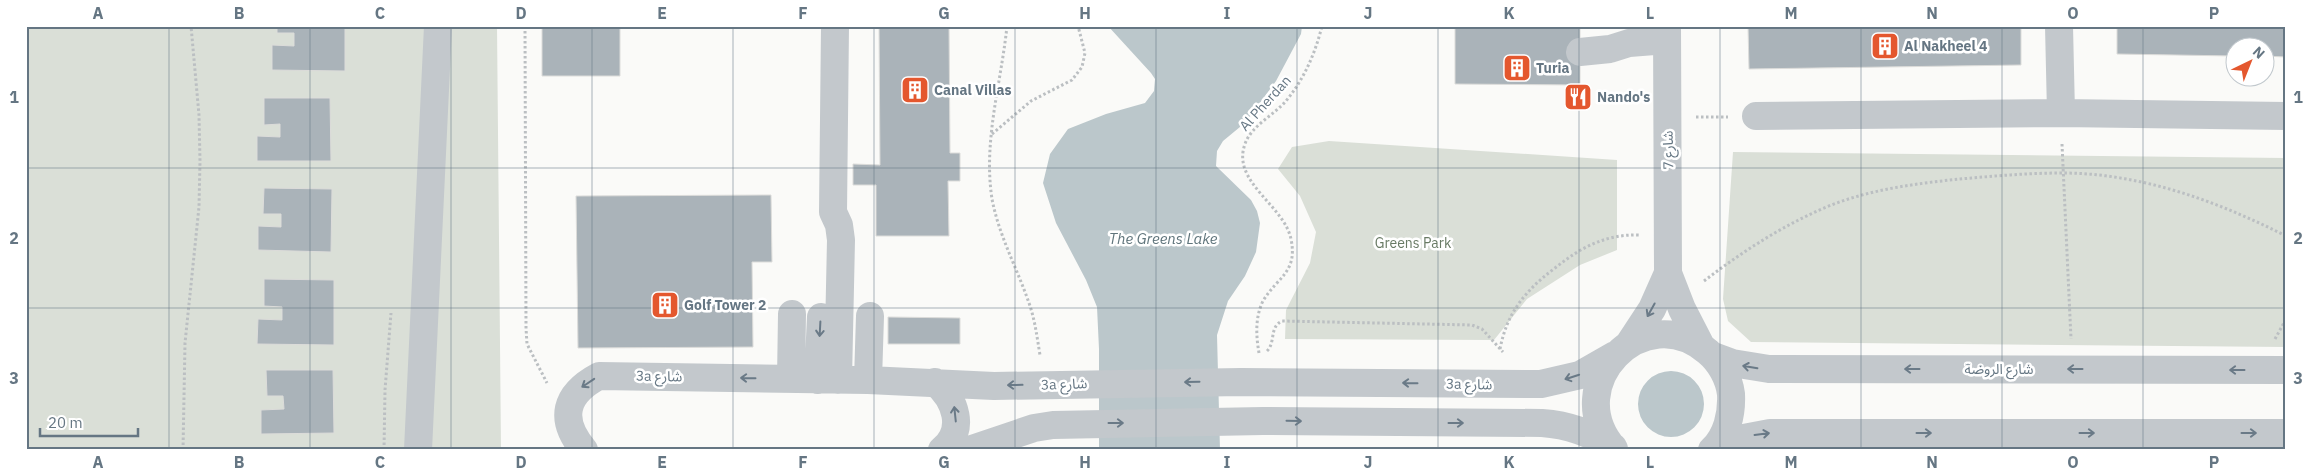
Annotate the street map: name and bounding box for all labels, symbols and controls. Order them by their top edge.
text: A [93,3,104,23]
text: B [234,3,245,23]
text: C [375,3,385,23]
text: D [515,3,527,23]
text: E [657,3,667,23]
text: F [798,3,808,23]
text: G [938,3,950,23]
text: H [1079,3,1091,23]
text: I [1224,3,1231,23]
text: J [1364,3,1372,23]
text: K [1503,3,1515,23]
text: L [1646,3,1654,23]
text: M [1784,3,1798,23]
text: N [1926,3,1938,23]
text: O [2067,3,2079,23]
text: P [2209,3,2219,23]
building icon: Al Nakheel 4 [1870,31,1900,61]
place label: Al Nakheel 4 [1904,37,1987,55]
north arrow [2224,38,2274,88]
text: N [2249,42,2269,63]
building icon: Turia [1502,53,1532,83]
place label: Turia [1536,59,1570,77]
street label: Al Pherdan [1235,71,1295,135]
building icon: Canal Villas [900,75,930,105]
place label: Canal Villas [934,81,1011,99]
restaurant icon: Nando's [1563,82,1593,112]
text: 1 [9,87,19,107]
text: 1 [2293,87,2303,107]
place label: Nando's [1597,88,1650,106]
street label: شارع 7 [1659,130,1679,170]
text: 2 [9,228,19,248]
text: 2 [2293,228,2303,248]
water label: The Greens Lake [1109,229,1218,248]
park label: Greens Park [1375,234,1452,252]
building icon: Golf Tower 2 [650,290,680,320]
place label: Golf Tower 2 [684,296,766,314]
one-way arrow [1646,302,1655,317]
one-way arrow [816,320,825,336]
street label: شارع الروضة [1965,360,2033,380]
one-way arrow [1742,361,1758,371]
one-way arrow [1904,364,1920,374]
one-way arrow [2067,365,2083,374]
one-way arrow [2229,365,2246,375]
street label: 3a شارع [636,367,682,387]
text: 3 [9,368,19,388]
text: 3 [2293,368,2303,388]
one-way arrow [740,373,756,383]
one-way arrow [1565,373,1580,382]
street label: 3a شارع [1040,374,1088,396]
street label: 3a شارع [1446,375,1492,395]
one-way arrow [1184,377,1200,387]
one-way arrow [581,378,595,388]
one-way arrow [1403,378,1419,388]
one-way arrow [1007,380,1024,390]
scale bar [40,406,138,438]
one-way arrow [950,407,960,423]
text: 20 m [48,413,83,432]
one-way arrow [1286,416,1302,426]
one-way arrow [1108,418,1124,428]
one-way arrow [1448,418,1464,428]
one-way arrow [1916,428,1932,438]
one-way arrow [2078,428,2094,438]
one-way arrow [2240,428,2257,438]
one-way arrow [1753,429,1769,439]
text: A [93,452,104,472]
text: B [234,452,245,472]
text: C [375,452,385,472]
text: D [515,452,527,472]
text: E [657,452,667,472]
text: F [798,452,808,472]
text: G [938,452,950,472]
text: H [1079,452,1091,472]
text: I [1224,452,1231,472]
text: J [1364,452,1372,472]
text: K [1503,452,1515,472]
text: L [1646,452,1654,472]
text: M [1784,452,1798,472]
text: N [1926,452,1938,472]
text: O [2067,452,2079,472]
text: P [2209,452,2219,472]

